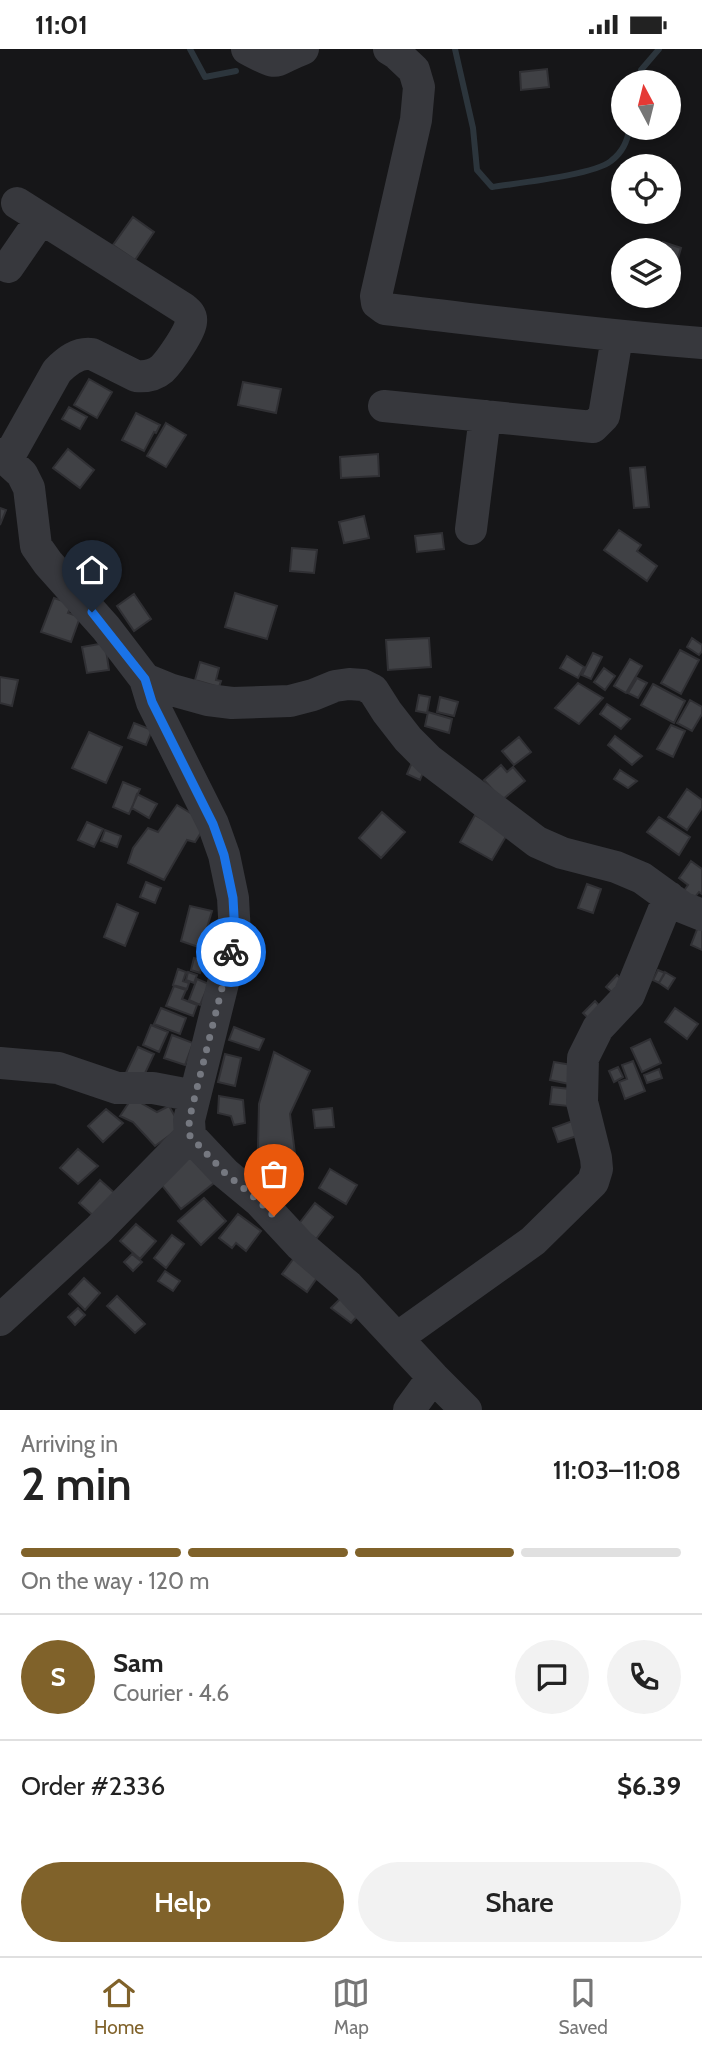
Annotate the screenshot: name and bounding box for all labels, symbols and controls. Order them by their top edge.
text: 11:01 [35,9,88,41]
north arrow [611,70,681,140]
map controls [611,70,681,308]
button: locate [611,154,681,224]
button: layers [611,238,681,308]
pin [62,540,122,612]
icon: home [73,551,111,589]
courier [196,917,266,987]
icon: bike [212,933,250,971]
pin [244,1144,304,1216]
icon: bag [255,1155,293,1193]
text: Arriving in [21,1430,118,1458]
text: 11:03–11:08 [553,1454,681,1486]
text: 2 min [21,1456,132,1512]
text: On the way · 120 m [21,1567,209,1595]
button: chat [515,1640,589,1714]
button: phone [607,1640,681,1714]
text: Sam [113,1647,164,1679]
text: S [50,1661,66,1693]
text: Courier · 4.6 [113,1679,229,1707]
text: Order #2336 [21,1770,165,1802]
text: $6.39 [617,1770,681,1802]
button: Help [21,1862,344,1942]
button: Share [358,1862,681,1942]
tab: Home [94,1974,144,2039]
tab: Map [332,1974,370,2039]
tab: Saved [559,1974,608,2039]

